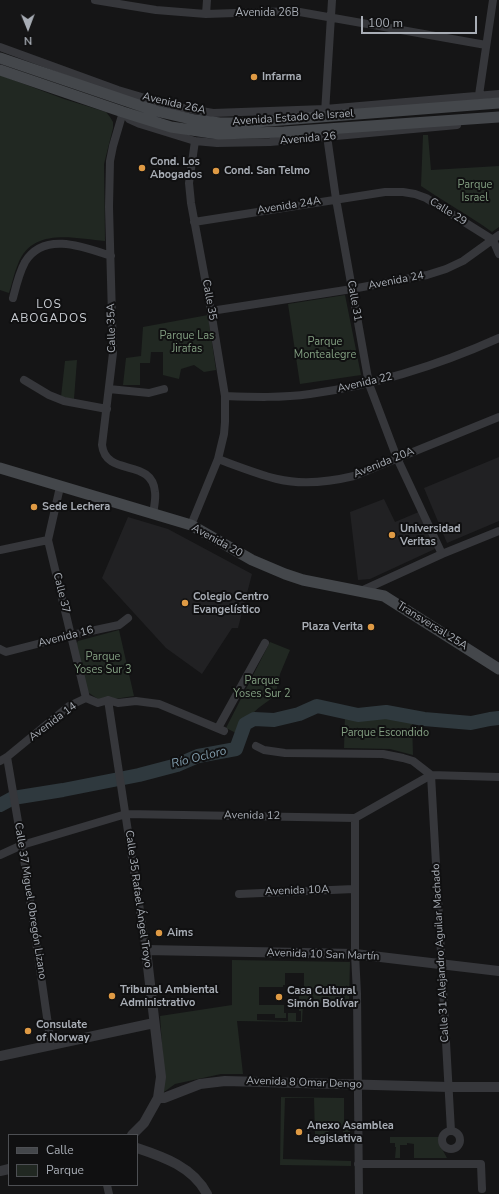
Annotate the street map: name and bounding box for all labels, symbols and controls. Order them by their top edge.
street label: Avenida 26B [235,6,299,20]
north arrow [8,8,48,48]
scale bar [363,8,479,34]
text: 100 m [368,15,403,31]
text: N [24,33,32,48]
place label: Infarma [262,70,301,84]
marker: Infarma [249,72,259,82]
street label: Avenida 26A [141,90,207,118]
street label: Avenida Estado de Israel [232,107,354,129]
street label: Avenida 26 [279,130,337,148]
place label: Cond. Los Abogados [150,155,202,181]
marker: Cond. Los Abogados [137,163,147,173]
place label: Cond. San Telmo [224,164,310,178]
marker: Cond. San Telmo [211,166,221,176]
park label: Parque Israel [458,178,492,204]
street label: Avenida 24A [256,194,322,218]
street label: Calle 29 [427,195,469,229]
street label: Avenida 24 [367,269,425,293]
street label: Calle 35 [199,278,219,322]
street label: Calle 31 [344,279,364,323]
district label: LOS ABOGADOS [10,298,88,326]
street label: Calle 35A [105,303,119,353]
park label: Parque Las Jirafas [160,329,214,355]
park label: Parque Montealegre [294,335,356,361]
street label: Avenida 22 [336,370,394,396]
street label: Avenida 20A [352,445,416,481]
place label: Sede Lechera [42,500,110,514]
marker: Sede Lechera [29,502,39,512]
street label: Avenida 20 [189,522,245,560]
place label: Universidad Veritas [400,522,461,548]
marker: Universidad Veritas [387,530,397,540]
street label: Calle 37 [50,571,72,615]
place label: Colegio Centro Evangelístico [193,590,269,616]
marker: Colegio Centro Evangelístico [180,598,190,608]
street label: Transversal 25A [394,599,470,653]
place label: Plaza Verita [302,620,363,634]
marker: Plaza Verita [366,622,376,632]
street label: Avenida 16 [37,624,95,650]
park label: Parque Yoses Sur 3 [74,650,132,676]
park label: Parque Yoses Sur 2 [233,674,291,700]
street label: Avenida 14 [27,700,79,744]
park label: Parque Escondido [341,726,429,740]
water label: Río Ocloro [170,744,228,772]
street label: Avenida 12 [224,809,280,823]
street label: Calle 37 Miguel Obregón Lizano [11,822,49,980]
street label: Calle 35 Rafael Ángel Troyo [122,829,154,969]
street label: Calle 31 Alejandro Aguilar Machado [430,863,452,1043]
street label: Avenida 10A [265,883,329,899]
place label: Aims [167,926,193,940]
marker: Aims [154,928,164,938]
street label: Avenida 10 San Martín [266,946,380,964]
place label: Tribunal Ambiental Administrativo [120,983,218,1009]
place label: Casa Cultural Simón Bolívar [287,984,358,1010]
marker: Tribunal Ambiental Administrativo [107,991,117,1001]
marker: Casa Cultural Simón Bolívar [274,992,284,1002]
place label: Consulate of Norway [36,1018,89,1044]
marker: Consulate of Norway [23,1026,33,1036]
street label: Avenida 8 Omar Dengo [246,1074,362,1092]
place label: Anexo Asamblea Legislativa [307,1119,394,1145]
marker: Anexo Asamblea Legislativa [294,1127,304,1137]
legend [8,1134,138,1186]
text: Calle [46,1142,74,1158]
text: Parque [46,1162,84,1178]

